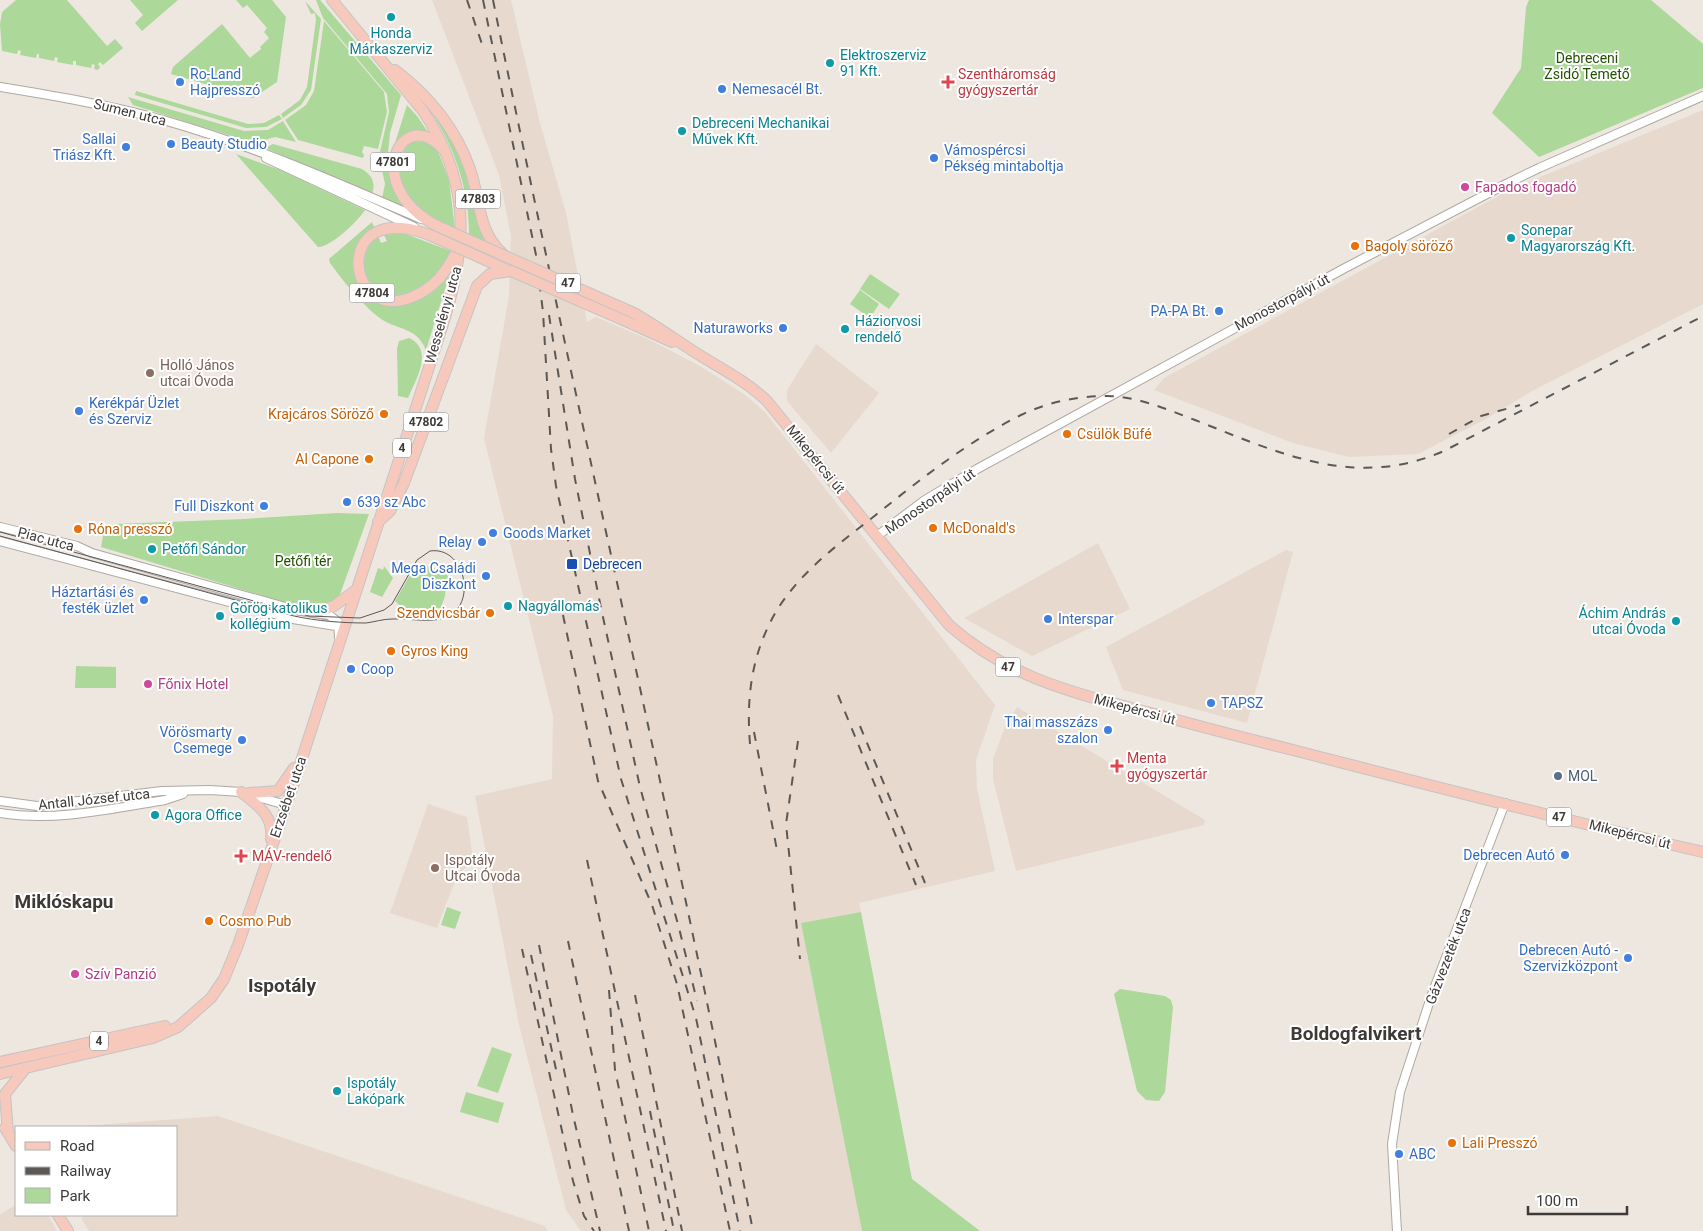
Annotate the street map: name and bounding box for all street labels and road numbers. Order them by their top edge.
street label: Sumen utca [92,95,168,129]
road number: 47801 [370,152,416,172]
road number: 47803 [456,190,500,208]
street label: Wesselényi utca [421,264,465,366]
street label: Monostorpályi út [1232,270,1332,334]
road number: 47 [556,274,580,292]
road number: 47804 [350,284,394,302]
road number: 47802 [404,412,448,432]
street label: Mikepércsi út [783,421,849,497]
road number: 4 [393,438,411,458]
street label: Monostorpályi út [882,465,978,537]
street label: Piac utca [16,524,76,554]
road number: 47 [996,658,1020,676]
street label: Mikepércsi út [1093,690,1178,728]
street label: Erzsébet utca [267,754,309,840]
street label: Antall József utca [37,785,151,813]
road number: 47 [1546,808,1572,826]
street label: Mikepércsi út [1587,816,1673,852]
street label: Gázvezeték utca [1422,905,1474,1007]
road number: 4 [90,1032,108,1050]

